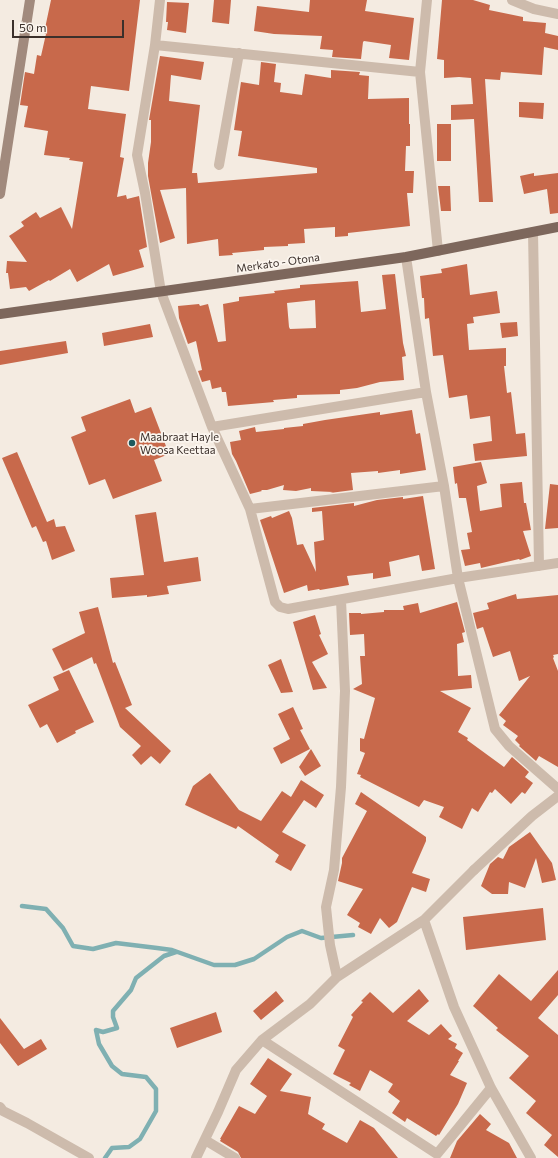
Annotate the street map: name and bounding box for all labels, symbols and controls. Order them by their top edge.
scale bar [14,12,126,38]
text: 50 m [19,20,47,34]
street label: Merkato - Otona [235,251,321,275]
place label: Maabraat Hayle Woosa Keettaa [140,430,219,456]
marker: Maabraat Hayle Woosa Keettaa [127,438,137,448]

